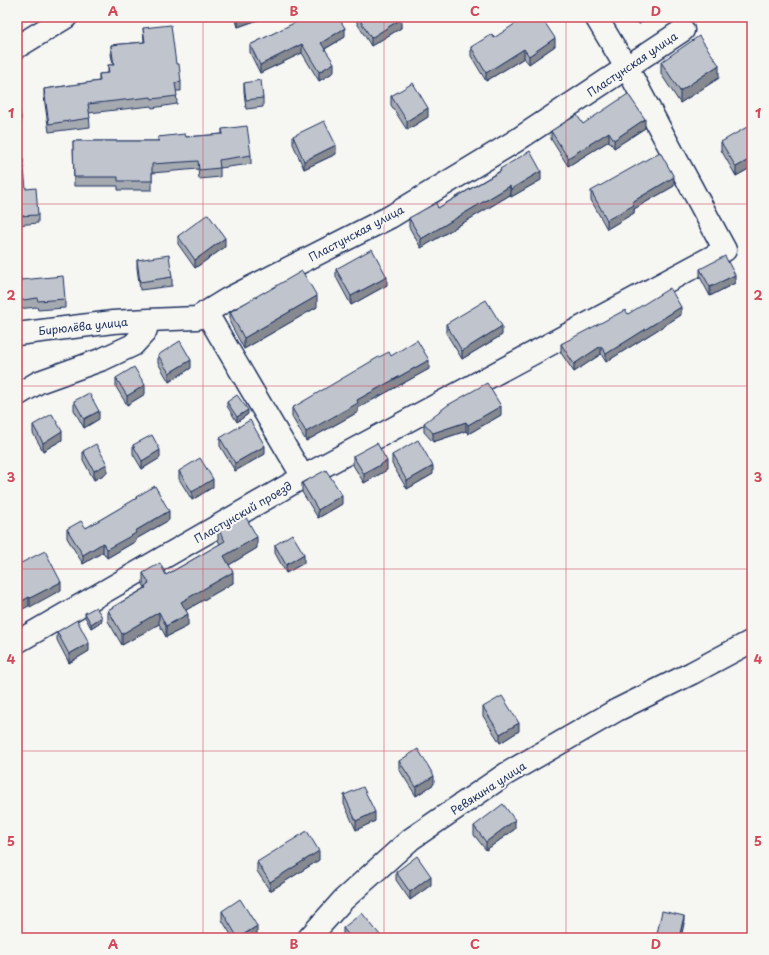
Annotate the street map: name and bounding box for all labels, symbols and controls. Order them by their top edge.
text: A [108,1,118,20]
text: B [290,1,299,20]
text: C [470,1,480,20]
text: D [651,1,661,20]
street label: Пластунская улица [583,27,681,101]
text: 1 [8,103,14,122]
text: 1 [755,103,761,122]
street label: Пластунская улица [305,201,407,265]
text: 2 [6,285,16,304]
text: 2 [753,285,763,304]
street label: Бирюлёва улица [37,313,129,339]
text: 3 [7,467,16,486]
text: 3 [754,467,763,486]
street label: Пластунский проезд [191,477,295,547]
text: 4 [7,649,16,668]
text: 4 [754,649,763,668]
street label: Ревякина улица [447,757,529,819]
text: 5 [7,831,15,850]
text: 5 [754,831,762,850]
text: A [108,934,118,953]
text: B [290,934,299,953]
text: C [470,934,480,953]
text: D [651,934,661,953]

